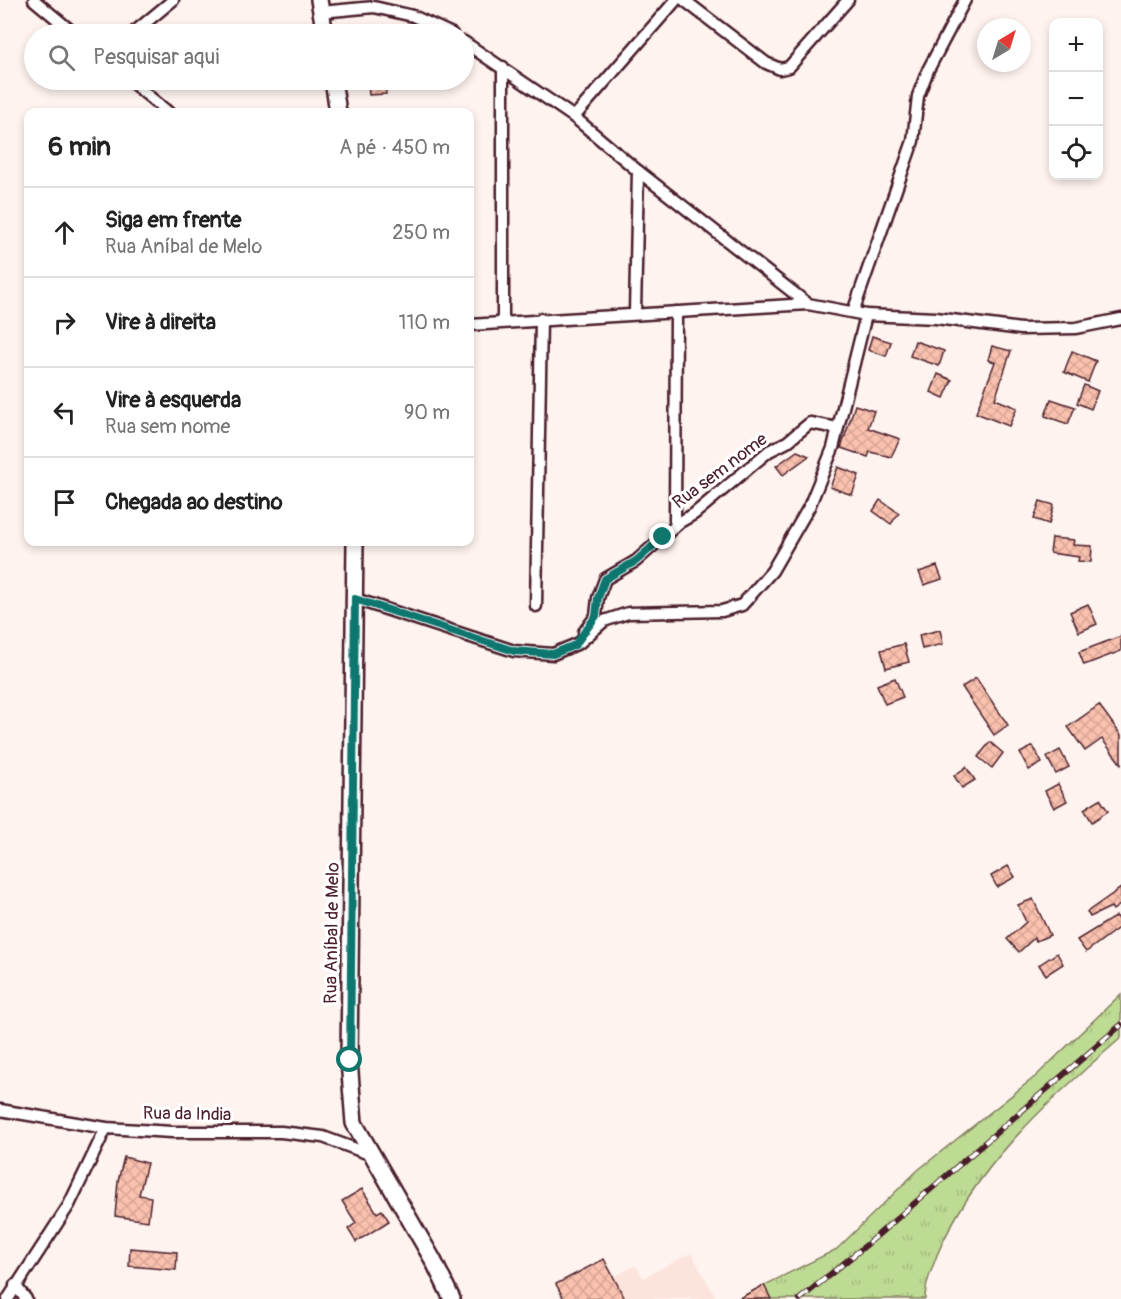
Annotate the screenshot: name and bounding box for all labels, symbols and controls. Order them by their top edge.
north arrow [977,18,1031,72]
map controls [1049,18,1103,180]
button: + [1049,18,1103,72]
search box [24,24,474,90]
icon: search [45,41,78,74]
text: Pesquisar aqui [93,43,219,71]
button: − [1049,72,1103,126]
button: locate [1049,126,1103,180]
text: 6 min [48,131,111,163]
text: A pé · 450 m [339,135,450,160]
text: Siga em frente [105,206,241,234]
icon: ahead [48,216,81,249]
text: 250 m [392,220,450,245]
text: Rua Aníbal de Melo [105,234,262,259]
icon: right [48,306,81,339]
text: Vire à direita [105,308,216,336]
text: 110 m [399,310,450,335]
text: Vire à esquerda [105,386,241,414]
icon: left [48,396,81,429]
text: 90 m [404,400,450,425]
text: Rua sem nome [105,414,230,439]
street label: Rua sem nome [668,428,772,514]
icon: arrive [48,486,81,519]
text: Chegada ao destino [105,488,283,516]
route end [649,523,675,549]
street label: Rua Aníbal de Melo [319,862,345,1004]
route start [336,1046,362,1072]
street label: Rua da India [143,1102,231,1126]

